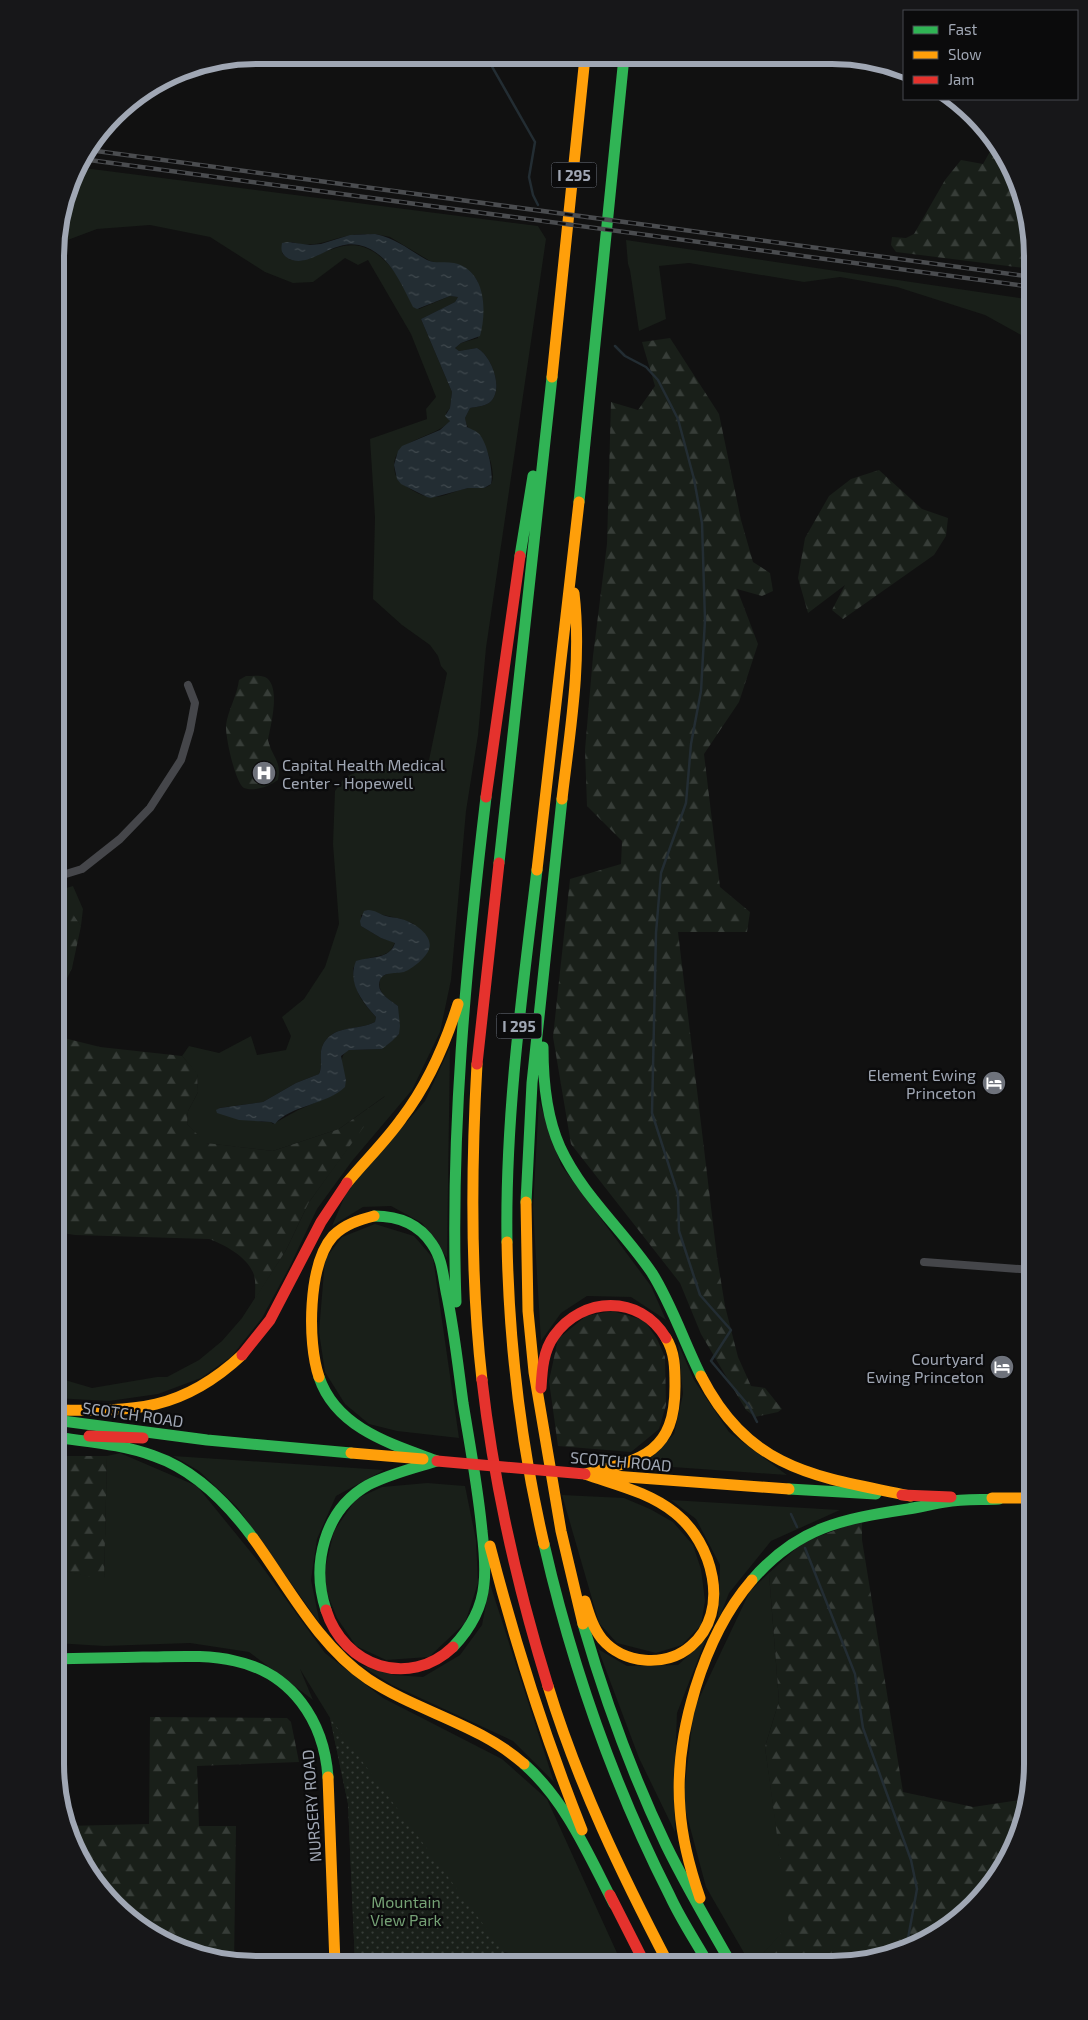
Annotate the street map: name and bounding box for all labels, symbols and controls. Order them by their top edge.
legend [903,10,1078,100]
text: Fast [948,20,978,38]
text: Slow [948,45,982,63]
text: Jam [948,70,974,88]
road number: I 295 [552,162,596,188]
place label: Capital Health Medical Center - Hopewell [282,755,445,792]
hospital icon: Capital Health Medical Center - Hopewell [251,760,277,786]
road number: I 295 [496,1014,542,1038]
place label: Element Ewing Princeton [868,1065,976,1102]
hotel icon: Element Ewing Princeton [981,1070,1007,1096]
place label: Courtyard Ewing Princeton [866,1349,984,1386]
hotel icon: Courtyard Ewing Princeton [989,1354,1015,1380]
street label: SCOTCH ROAD [81,1398,185,1430]
street label: SCOTCH ROAD [569,1447,673,1475]
street label: NURSERY ROAD [298,1749,324,1863]
park label: Mountain View Park [370,1892,442,1929]

